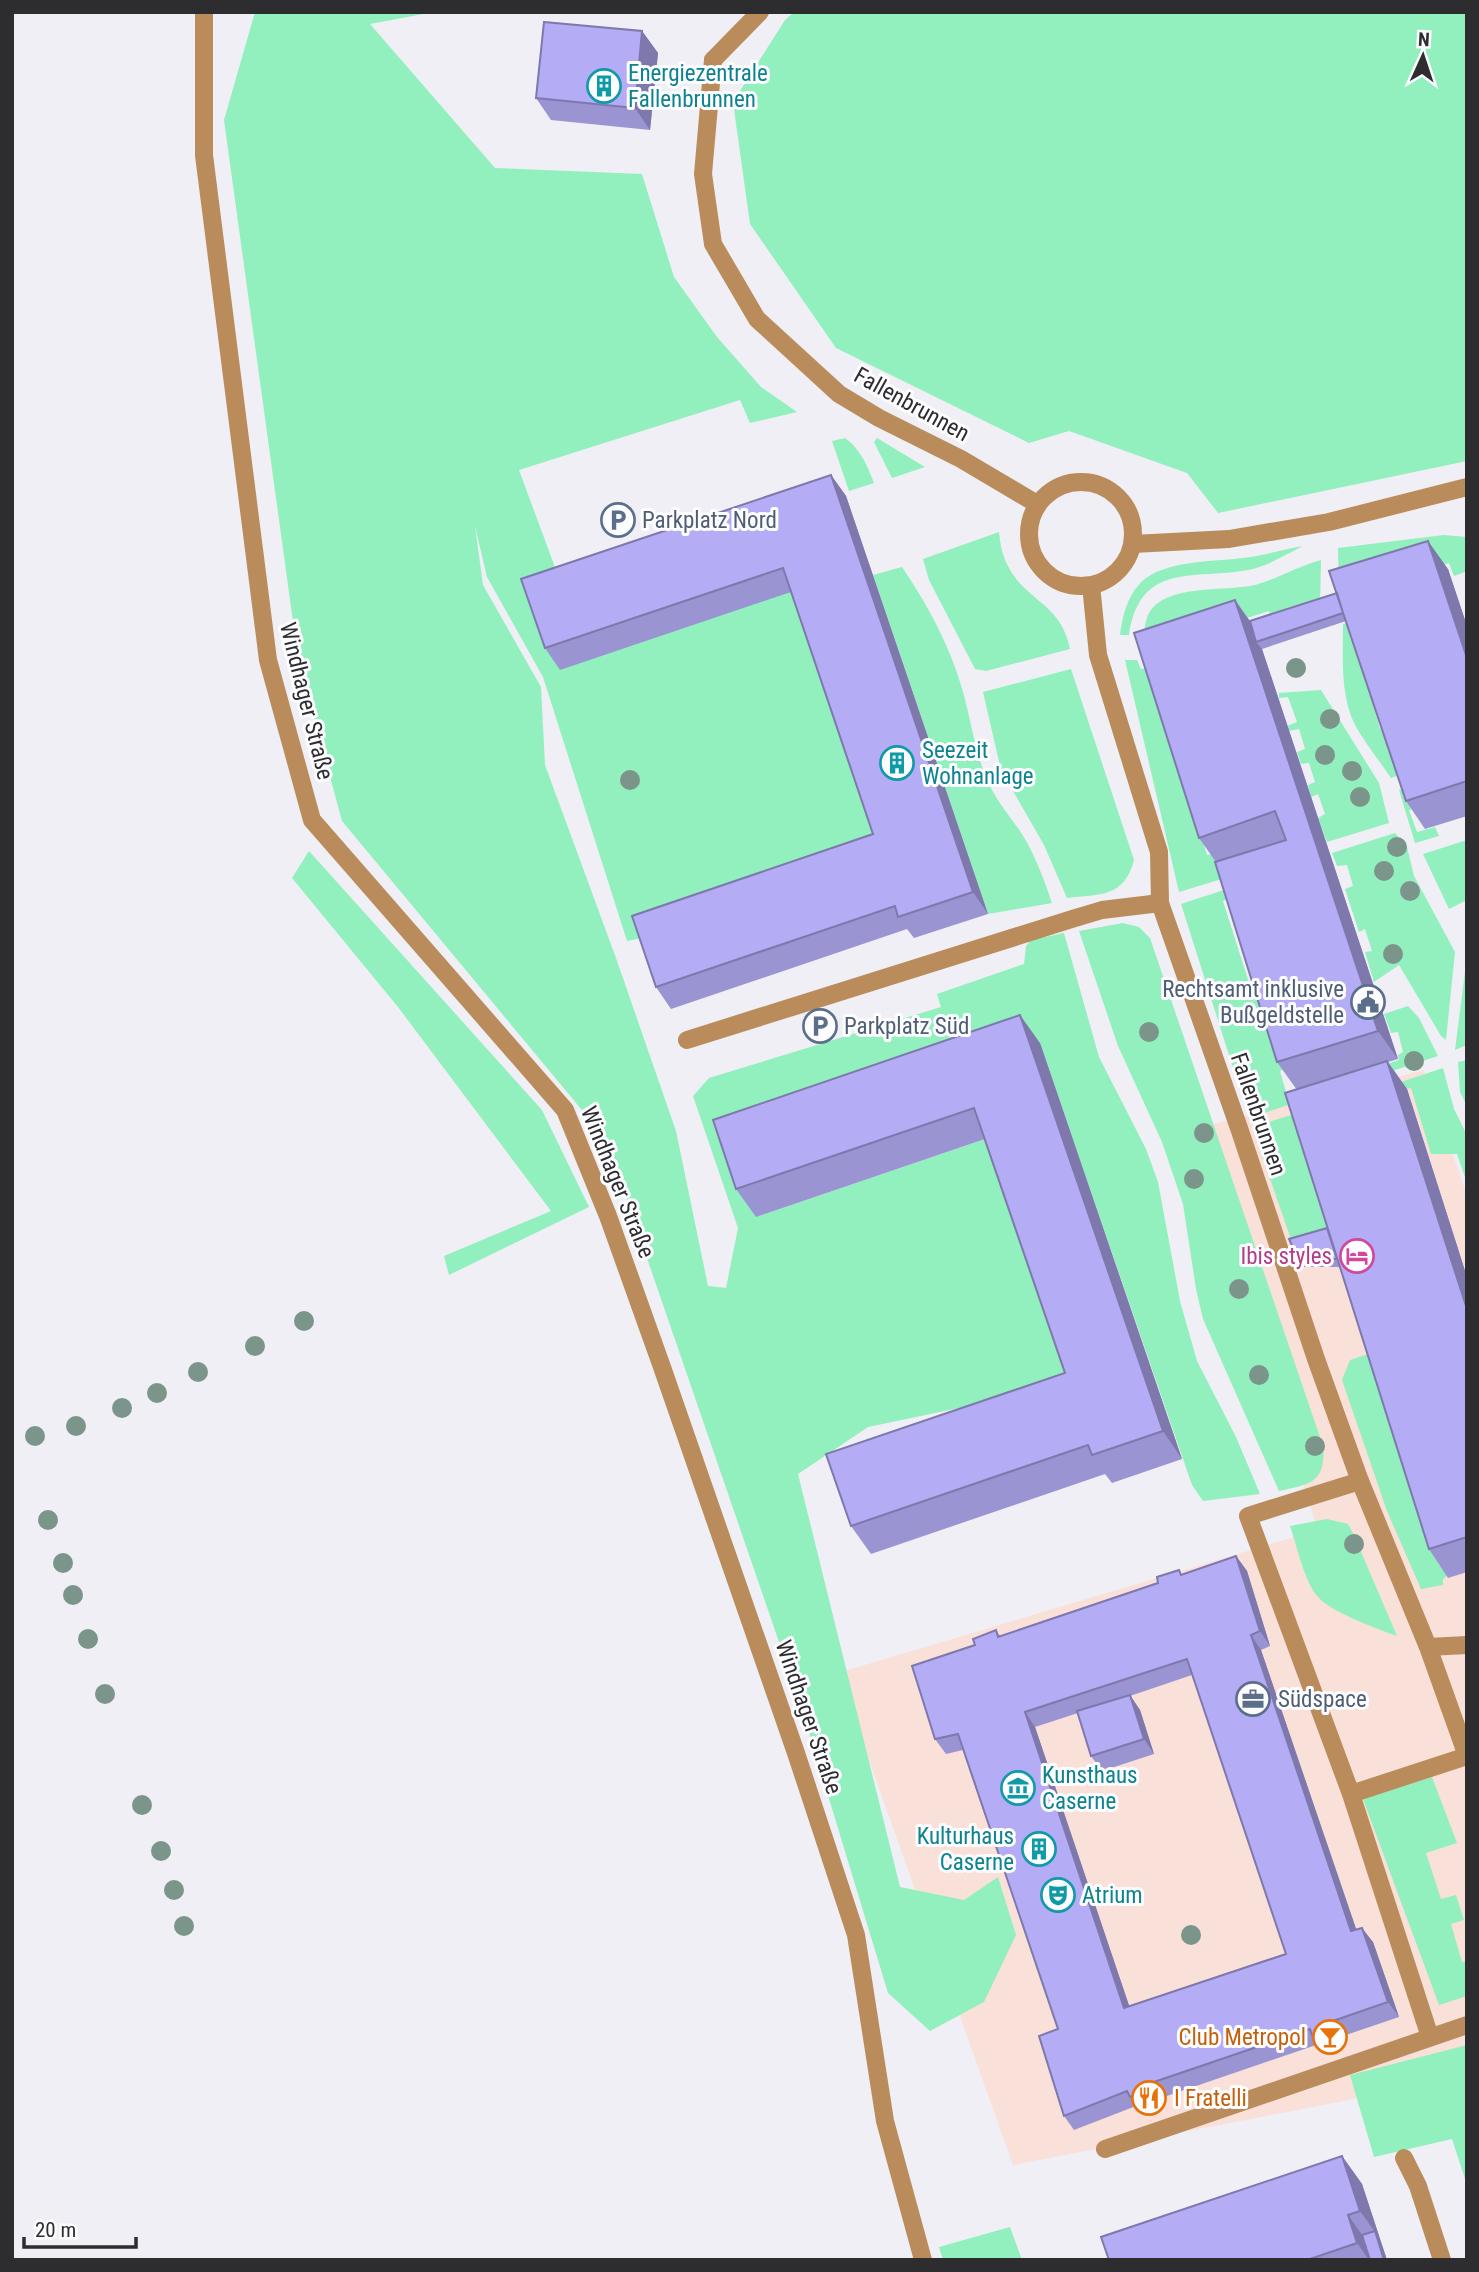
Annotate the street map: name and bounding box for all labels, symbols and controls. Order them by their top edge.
north arrow [1388,21,1458,91]
text: N [1417,28,1430,51]
place label: Energiezentrale Fallenbrunnen [628,60,768,113]
building icon: Energiezentrale Fallenbrunnen [585,67,623,105]
street label: Fallenbrunnen [849,362,974,447]
parking icon: Parkplatz Nord [599,501,637,539]
place label: Parkplatz Nord [642,507,777,534]
street label: Windhager Straße [274,620,339,782]
place label: Seezeit Wohnanlage [922,737,1034,790]
building icon: Seezeit Wohnanlage [878,744,916,782]
place label: Rechtsamt inklusive Bußgeldstelle [1162,976,1344,1029]
public building icon: Rechtsamt inklusive Bußgeldstelle [1349,983,1387,1021]
parking icon: Parkplatz Süd [801,1007,839,1045]
place label: Parkplatz Süd [844,1013,969,1040]
street label: Fallenbrunnen [1225,1049,1292,1179]
street label: Windhager Straße [575,1102,660,1262]
hotel icon: Ibis styles [1338,1237,1376,1275]
place label: Ibis styles [1240,1243,1332,1270]
street label: Windhager Straße [770,1637,847,1798]
office icon: Südspace [1234,1680,1272,1718]
place label: Südspace [1278,1686,1367,1713]
place label: Kunsthaus Caserne [1042,1762,1138,1815]
museum icon: Kunsthaus Caserne [999,1769,1037,1807]
place label: Kulturhaus Caserne [917,1823,1014,1876]
building icon: Kulturhaus Caserne [1020,1830,1058,1868]
theatre icon: Atrium [1039,1876,1077,1914]
place label: Atrium [1082,1882,1143,1909]
bar icon: Club Metropol [1311,2018,1349,2056]
place label: Club Metropol [1178,2024,1306,2051]
restaurant icon: I Fratelli [1130,2079,1168,2117]
place label: I Fratelli [1174,2085,1247,2112]
scale bar [24,2206,136,2250]
text: 20 m [35,2218,76,2242]

